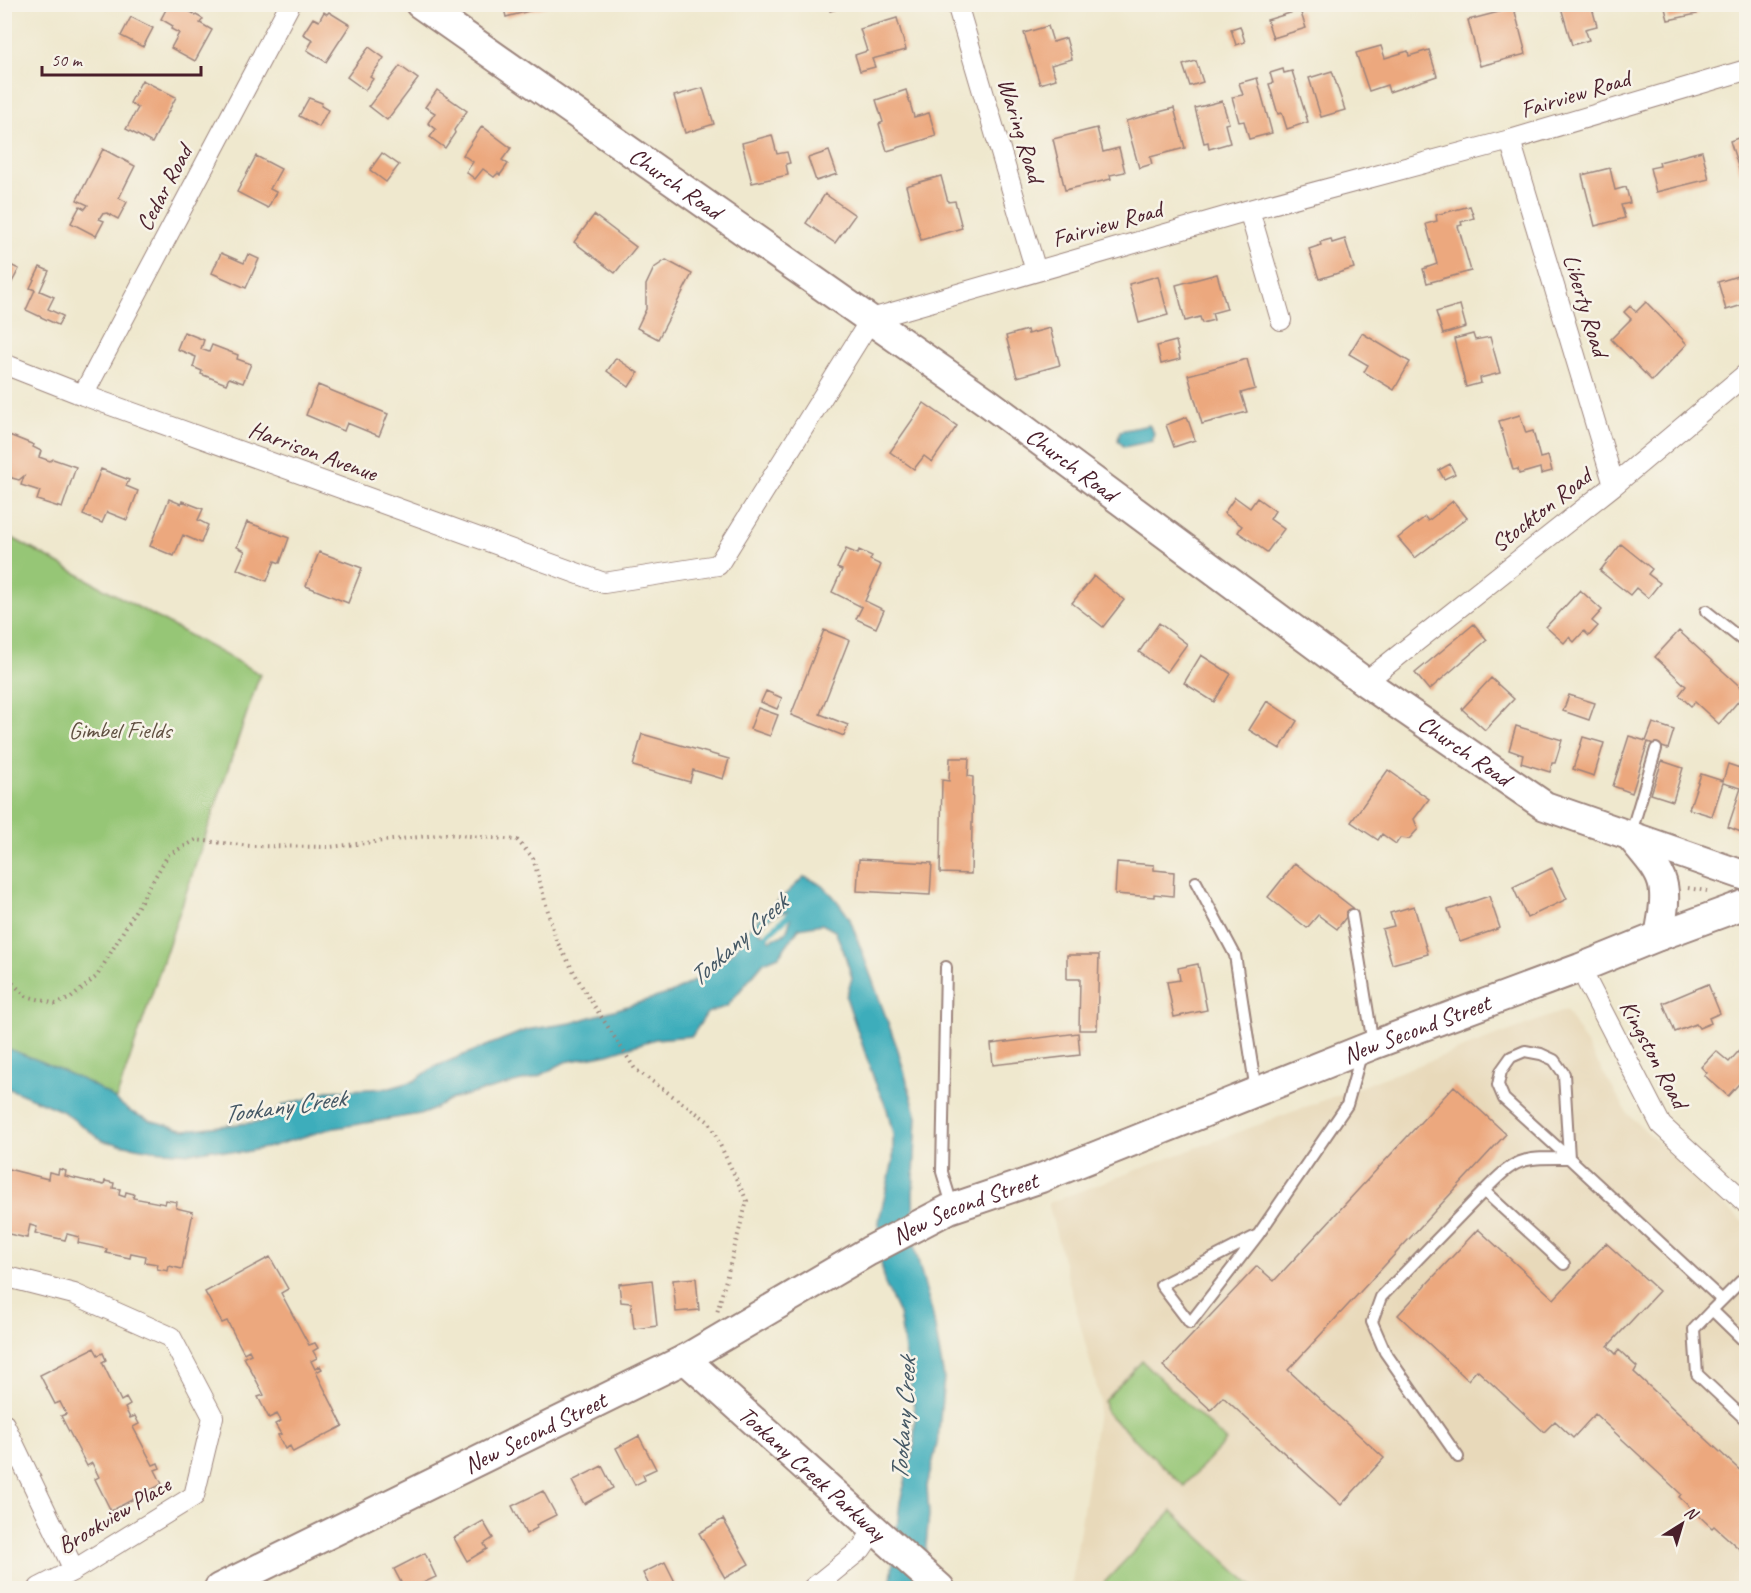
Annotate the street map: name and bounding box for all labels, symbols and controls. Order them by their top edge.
scale bar [42,39,201,77]
text: 50 m [51,49,84,71]
street label: Fairview Road [1517,62,1637,125]
street label: Waring Road [991,74,1052,189]
street label: Cedar Road [129,137,201,236]
street label: Church Road [623,140,730,228]
street label: Fairview Road [1049,193,1169,254]
street label: Liberty Road [1556,250,1617,363]
street label: Harrison Avenue [245,414,383,489]
street label: Church Road [1020,421,1126,510]
street label: Stockton Road [1485,459,1600,559]
street label: Church Road [1412,708,1520,795]
park label: Gimbel Fields [68,715,173,745]
water label: Tookany Creek [681,884,798,993]
street label: New Second Street [1338,987,1496,1071]
street label: Kingston Road [1613,995,1697,1116]
water label: Tookany Creek [221,1080,352,1131]
street label: New Second Street [887,1165,1043,1251]
water label: Tookany Creek [882,1352,924,1481]
street label: New Second Street [459,1384,613,1480]
street label: Tookany Creek Parkway [732,1399,894,1548]
street label: Brookview Place [52,1468,178,1561]
north arrow [1652,1494,1712,1554]
text: N [1680,1502,1703,1526]

